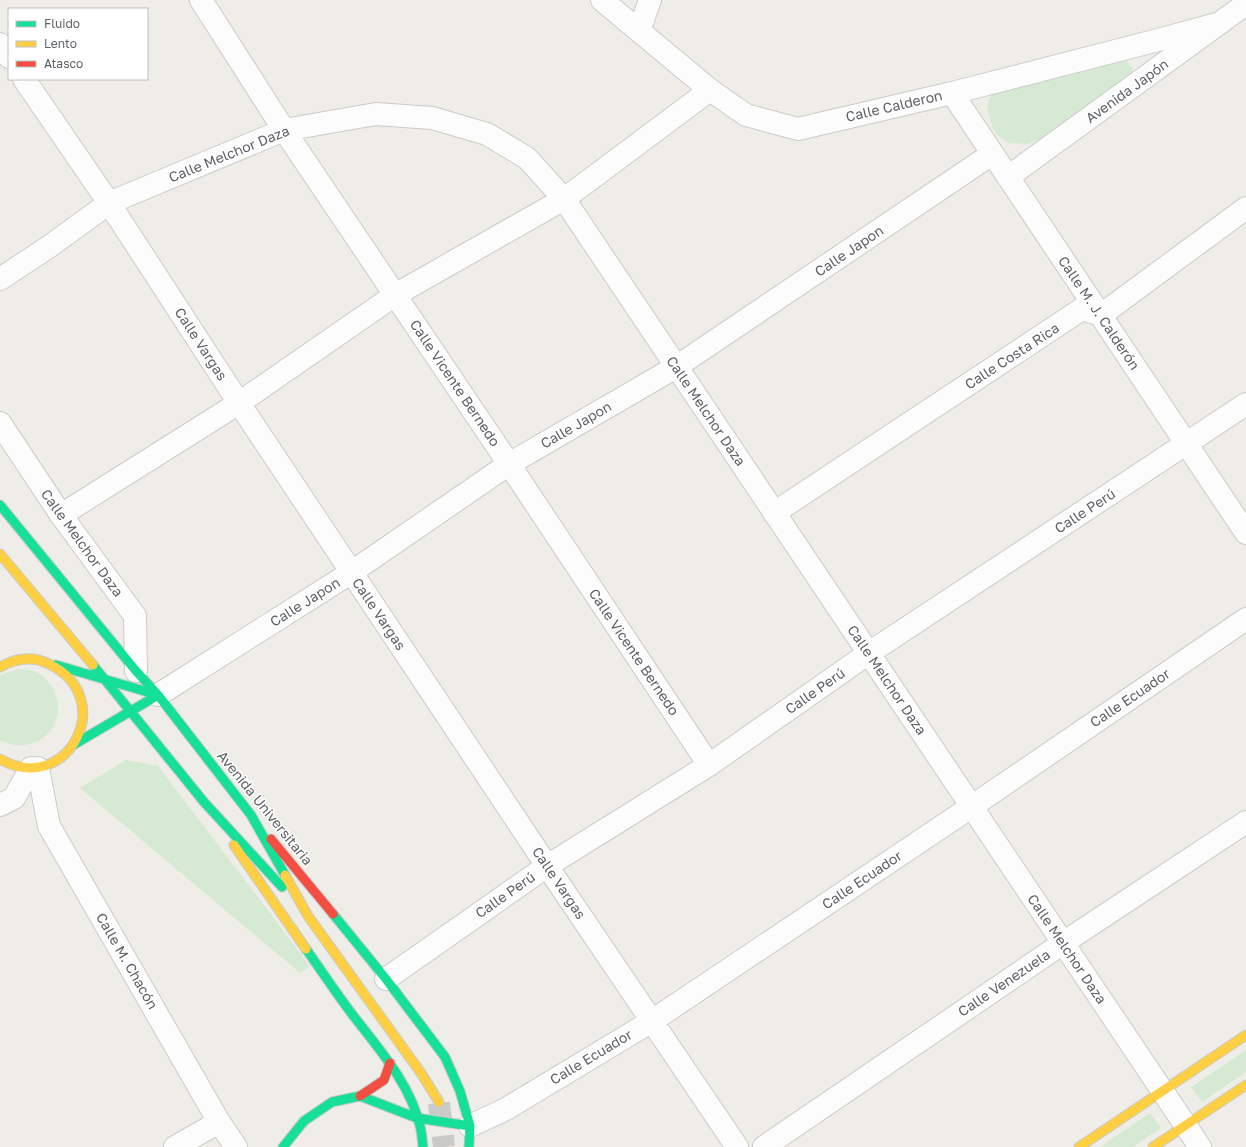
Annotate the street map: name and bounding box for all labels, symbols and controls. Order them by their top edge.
legend [8,8,148,80]
text: Fluido [44,16,80,31]
text: Lento [44,36,77,51]
street label: Avenida Japón [1082,55,1171,126]
text: Atasco [44,56,83,71]
street label: Calle Calderon [844,86,944,125]
street label: Calle Melchor Daza [166,122,292,186]
street label: Calle Japon [811,221,886,280]
street label: Calle M. J. Calderón [1055,253,1144,373]
street label: Calle Vargas [172,304,231,383]
street label: Calle Vicente Bernedo [407,316,504,449]
street label: Calle Costa Rica [961,319,1062,392]
street label: Calle Melchor Daza [663,353,749,469]
street label: Calle Japon [537,397,614,452]
street label: Calle Perú [1051,485,1118,536]
street label: Calle Melchor Daza [38,486,127,600]
street label: Calle Japon [267,573,343,630]
street label: Calle Vargas [349,574,410,653]
street label: Calle Vicente Bernedo [586,585,683,718]
street label: Calle Melchor Daza [844,622,930,738]
street label: Calle Perú [782,664,848,717]
street label: Calle Ecuador [1087,664,1173,731]
street label: Avenida Universitaria [214,747,317,868]
street label: Calle Vargas [529,843,590,922]
street label: Calle Ecuador [819,846,905,913]
street label: Calle Perú [472,868,538,921]
street label: Calle Melchor Daza [1024,891,1110,1007]
street label: Calle M. Chacón [93,910,162,1012]
street label: Calle Venezuela [954,946,1053,1020]
street label: Calle Ecuador [547,1025,635,1088]

